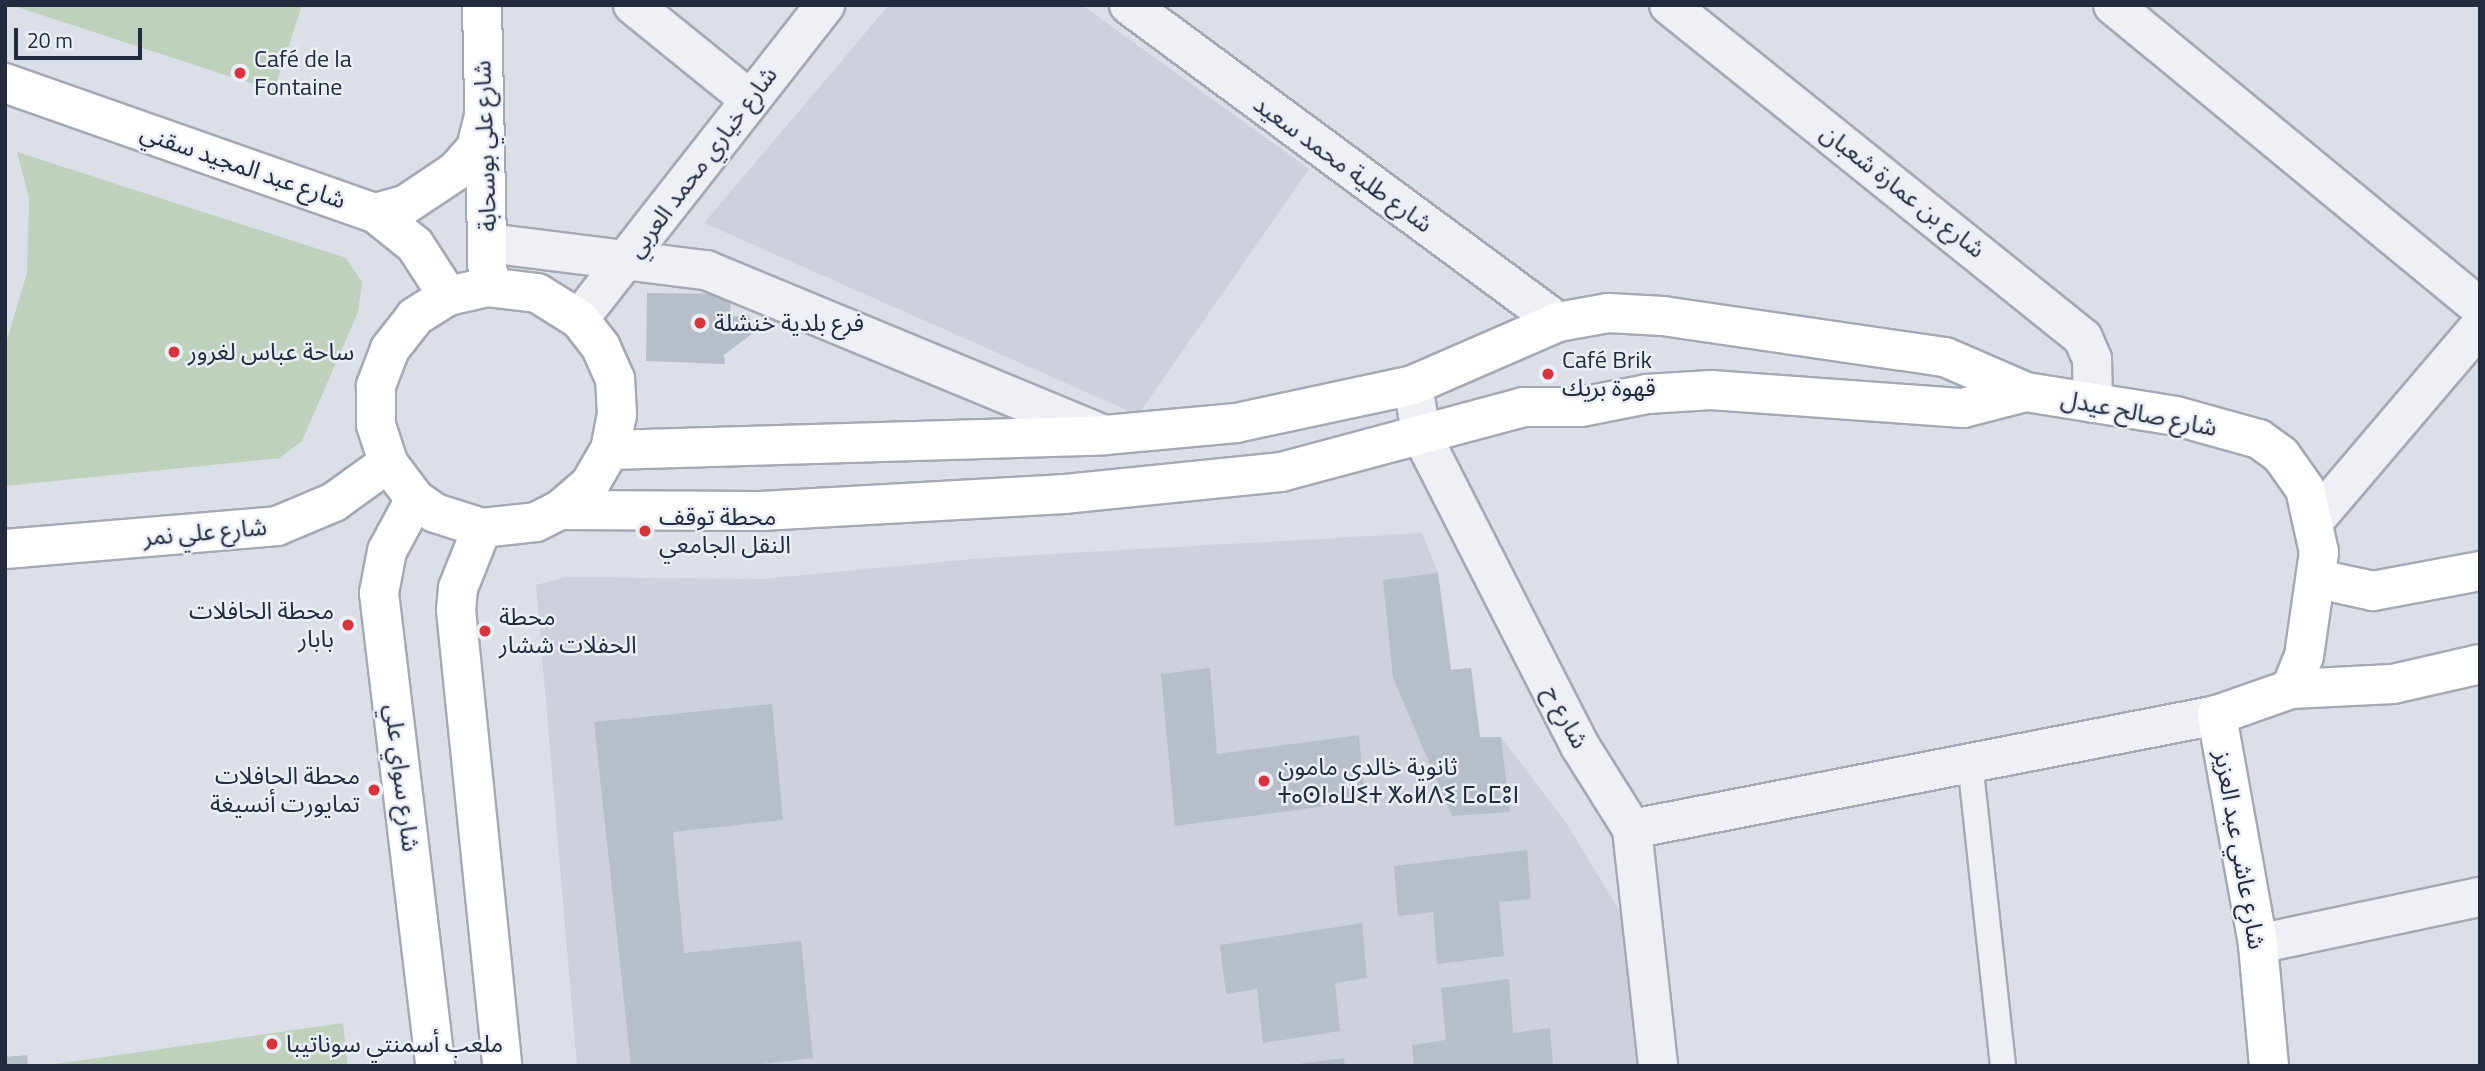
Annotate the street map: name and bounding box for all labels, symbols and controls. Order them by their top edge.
scale bar [18,14,145,58]
text: 20 m [27,24,73,56]
place label: Café de la Fontaine [254,45,352,101]
street label: شارع علي بوسحابة [468,60,502,232]
street label: شارع خياري محمد العربي [621,61,783,263]
marker: Café de la Fontaine [232,65,248,81]
street label: شارع طلية محمد سعيد [1248,89,1438,239]
street label: شارع عبد المجيد سقني [137,117,349,215]
street label: شارع بن عمارة شعبان [1815,118,1991,264]
place label: فرع بلدية خنشلة [714,309,864,337]
marker: فرع بلدية خنشلة [692,315,708,331]
place label: ساحة عباس لغرور [188,338,354,366]
marker: ساحة عباس لغرور [166,344,182,360]
place label: Café Brik قهوة بريك [1562,346,1656,402]
marker: Café Brik قهوة بريك [1540,366,1556,382]
street label: شارع صالح عيدل [2059,384,2219,442]
place label: محطة توقف النقل الجامعي [659,503,791,559]
street label: شارع علي نمر [142,512,268,552]
marker: محطة توقف النقل الجامعي [637,523,653,539]
place label: محطة الحافلات بابار [189,597,334,653]
place label: محطة الحفلات ششار [499,603,637,659]
marker: محطة الحافلات بابار [340,617,356,633]
marker: محطة الحفلات ششار [477,623,493,639]
street label: شارع ح [1537,680,1595,754]
street label: شارع سواي علي [379,703,425,853]
street label: شارع عاشي عبد العزيز [2208,748,2272,952]
place label: ثانوية خالدي مامون ⵜⴰⵙⵏⴰⵡⵉⵜ ⵅⴰⵍⴷⵉ ⵎⴰⵎⵓⵏ [1278,753,1519,809]
place label: محطة الحافلات تمايورت أنسيغة [210,762,360,818]
marker: ثانوية خالدي مامون ⵜⴰⵙⵏⴰⵡⵉⵜ ⵅⴰⵍⴷⵉ ⵎⴰⵎⵓⵏ [1256,773,1272,789]
marker: محطة الحافلات تمايورت أنسيغة [366,782,382,798]
place label: ملعب أسمنتي سوناتيبا [286,1030,503,1058]
marker: ملعب أسمنتي سوناتيبا [264,1036,280,1052]

